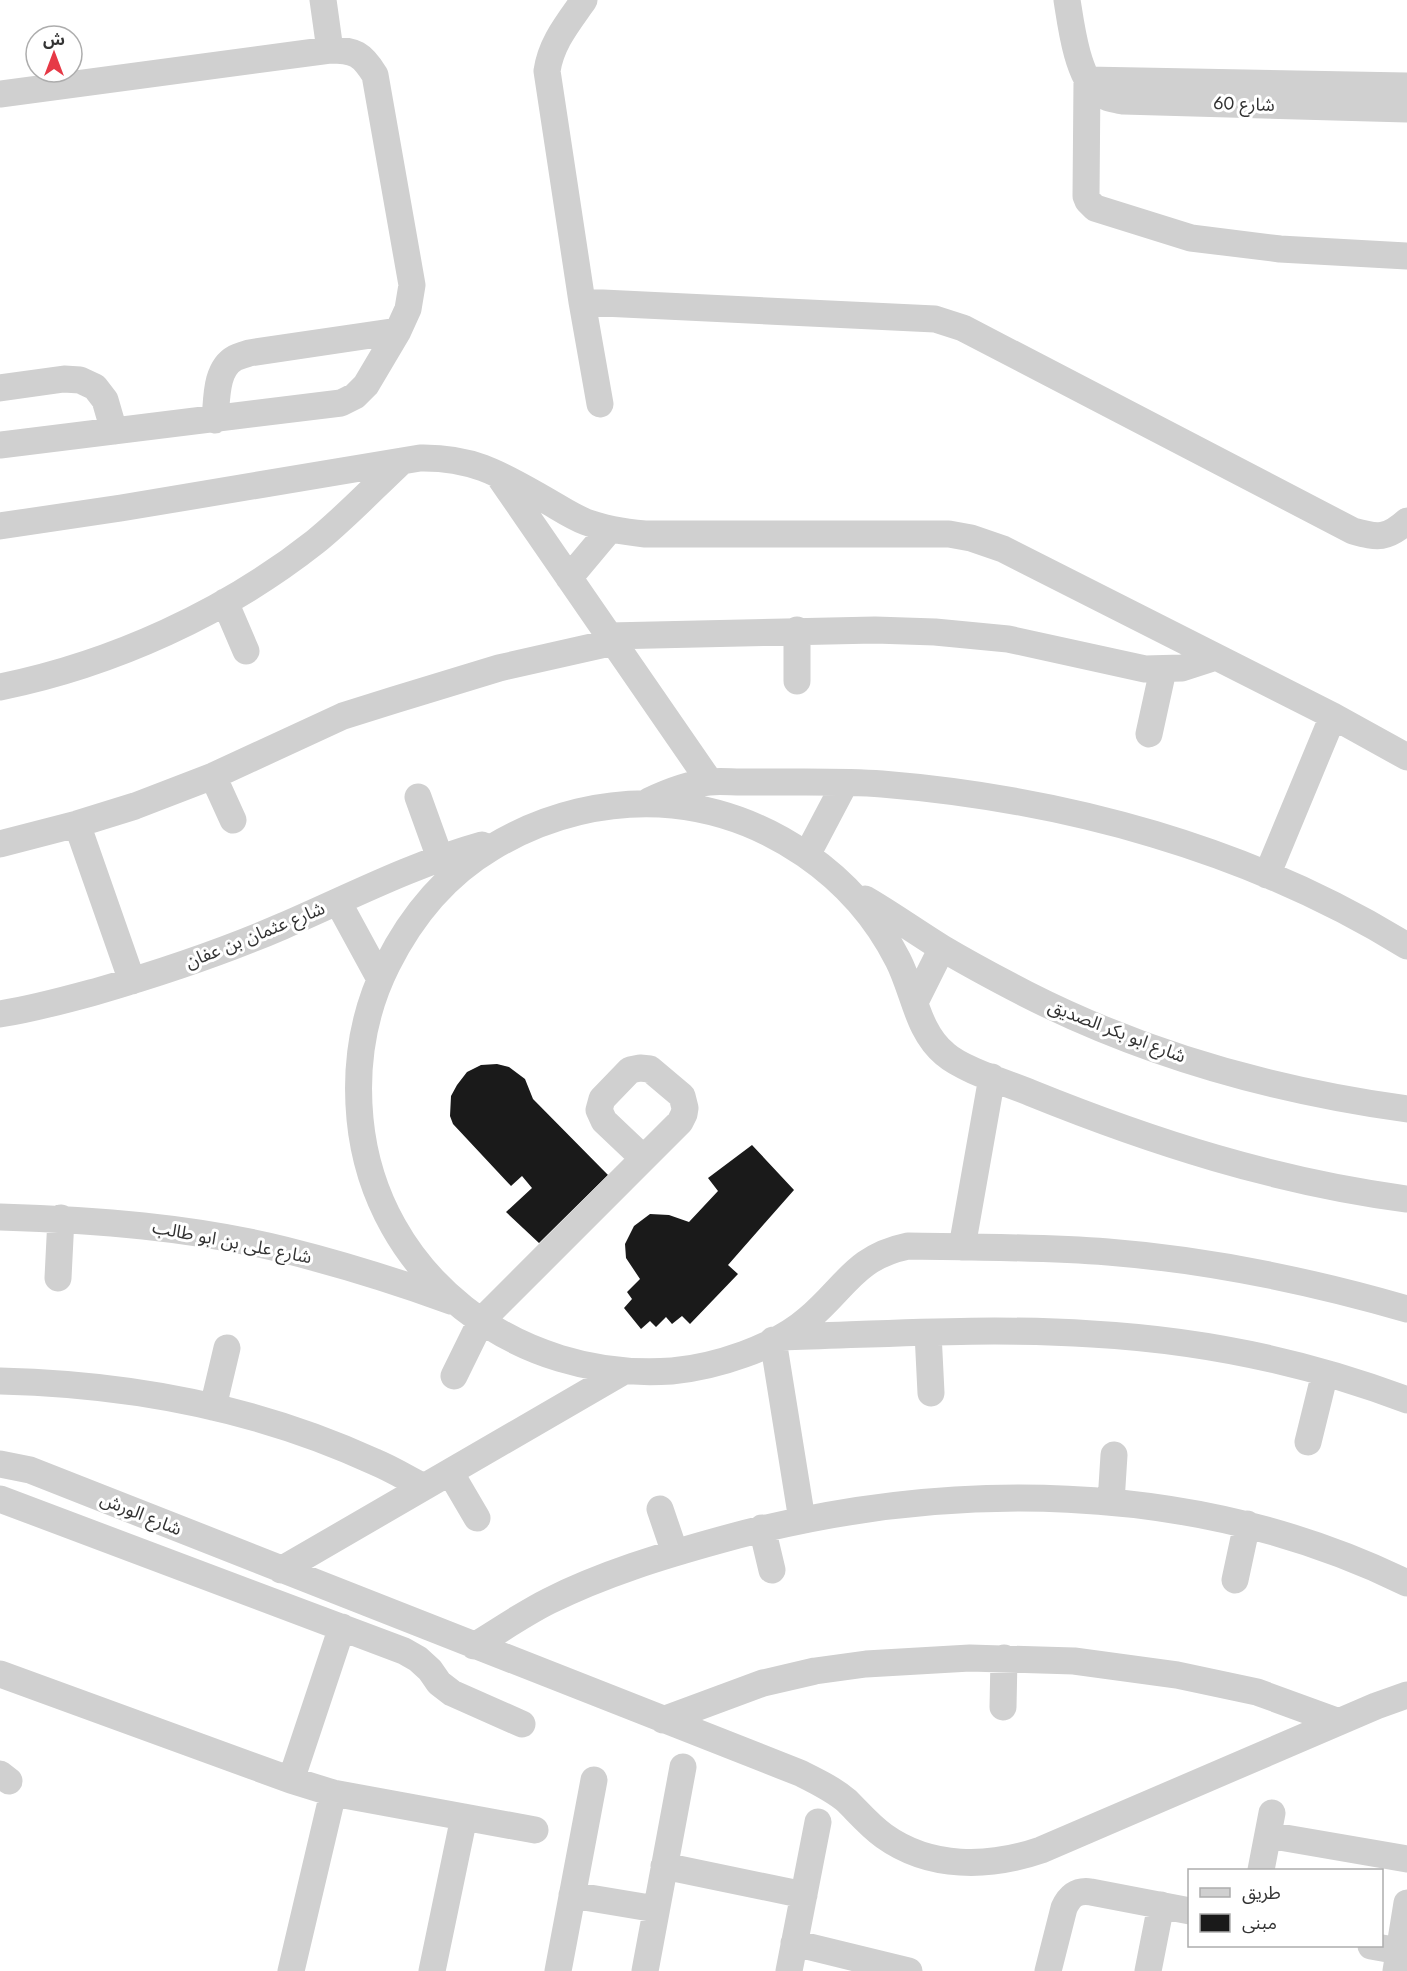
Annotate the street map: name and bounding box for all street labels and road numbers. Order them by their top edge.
street label: شارع 60 [1213,90,1275,119]
street label: شارع عثمان بن عفان [181,895,329,976]
street label: شارع ابو بكر الصديق [1044,993,1190,1070]
street label: شارع على بن ابو طالب [150,1214,314,1271]
street label: شارع الورش [96,1486,186,1543]

